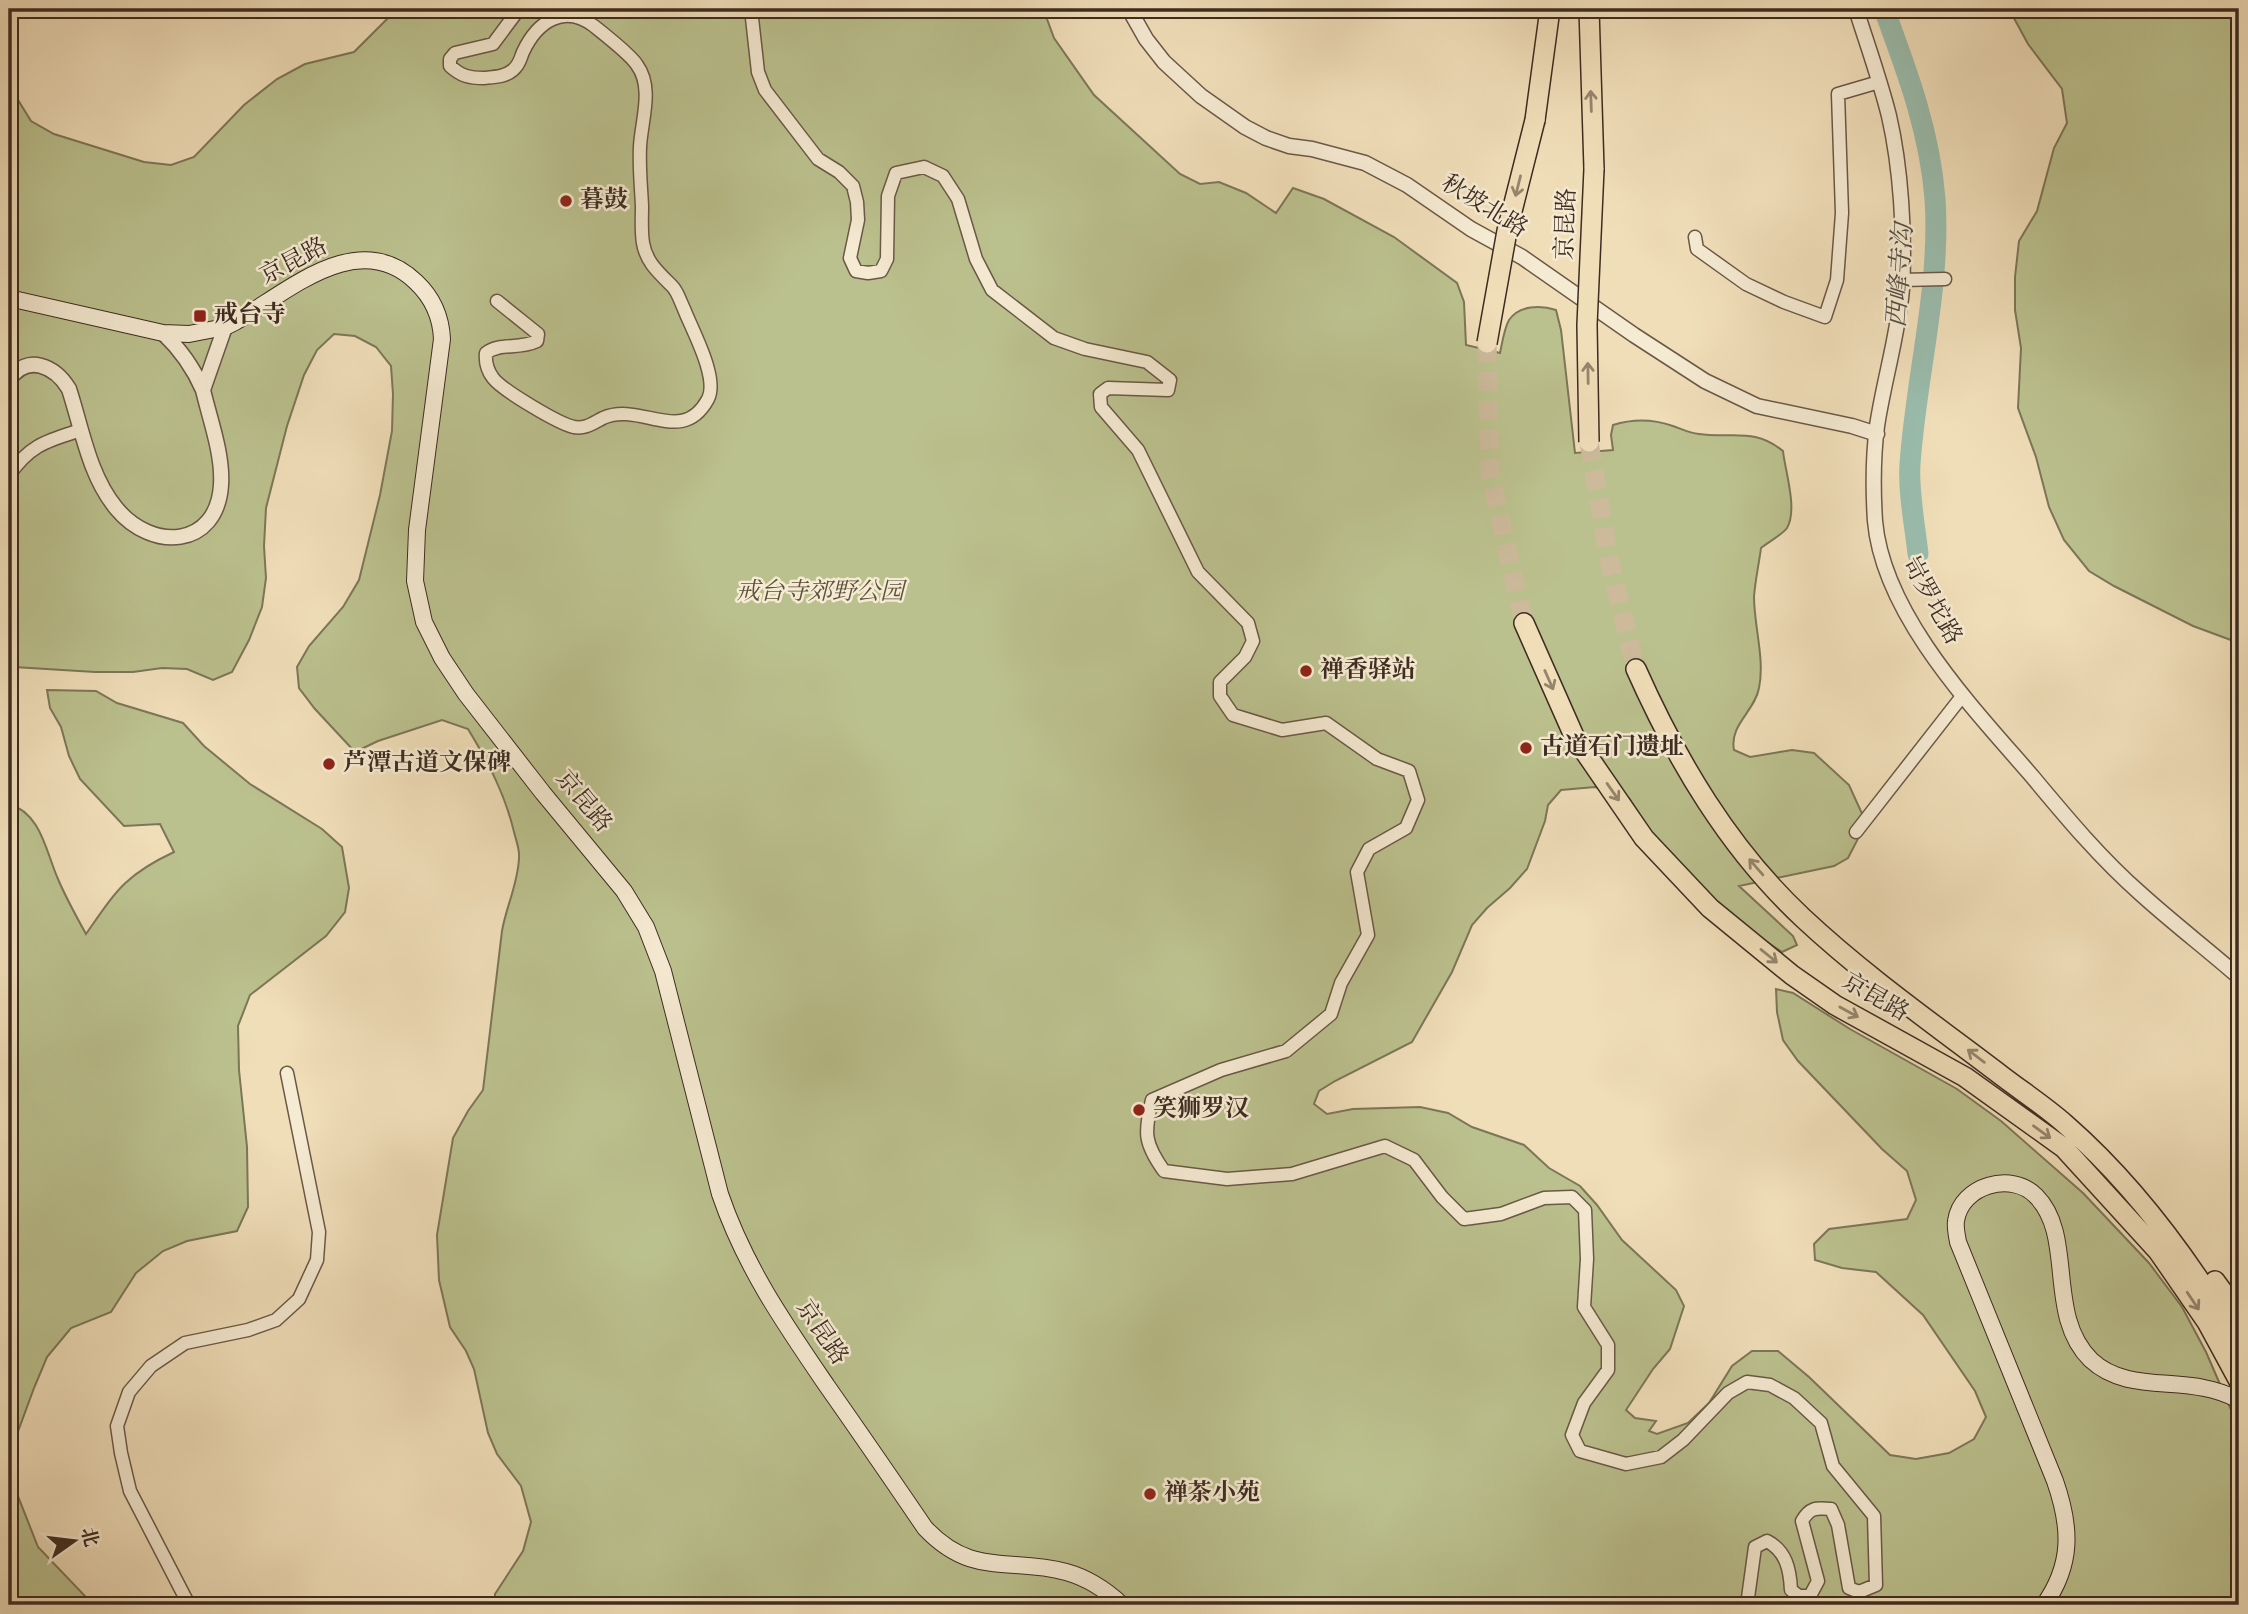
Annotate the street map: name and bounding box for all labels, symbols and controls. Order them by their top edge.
one-way arrow [1585,90,1598,113]
street label: 秋坡北路 [1437,169,1533,243]
one-way arrow [1511,174,1525,197]
place label: 暮鼓 [580,186,628,213]
street label: 京昆路 [1551,187,1580,260]
marker: 暮鼓 [558,193,574,209]
water label: 西峰寺沟 [1882,219,1918,329]
street label: 京昆路 [255,232,331,289]
place label: 戒台寺 [214,301,286,328]
marker: 戒台寺 [192,308,208,324]
one-way arrow [1581,362,1595,385]
street label: 岢罗坨路 [1897,552,1967,649]
park label: 戒台寺郊野公园 [736,578,908,605]
place label: 禅香驿站 [1320,656,1416,683]
marker: 禅香驿站 [1298,663,1314,679]
one-way arrow [1543,669,1556,690]
place label: 古道石门遗址 [1540,733,1684,760]
marker: 古道石门遗址 [1518,740,1534,756]
place label: 芦潭古道文保碑 [343,749,511,776]
marker: 芦潭古道文保碑 [321,756,337,772]
street label: 京昆路 [551,765,618,837]
one-way arrow [1605,782,1620,801]
one-way arrow [1748,858,1764,876]
one-way arrow [1759,948,1777,964]
street label: 京昆路 [1838,967,1914,1026]
one-way arrow [1839,1005,1859,1019]
one-way arrow [1967,1049,1985,1064]
place label: 笑狮罗汉 [1153,1095,1249,1122]
marker: 笑狮罗汉 [1131,1102,1147,1118]
one-way arrow [2032,1125,2051,1140]
one-way arrow [2186,1291,2200,1310]
street label: 京昆路 [791,1295,854,1370]
place label: 禅茶小苑 [1164,1479,1260,1506]
marker: 禅茶小苑 [1142,1486,1158,1502]
north arrow [38,1506,108,1576]
text: 北 [77,1525,102,1549]

